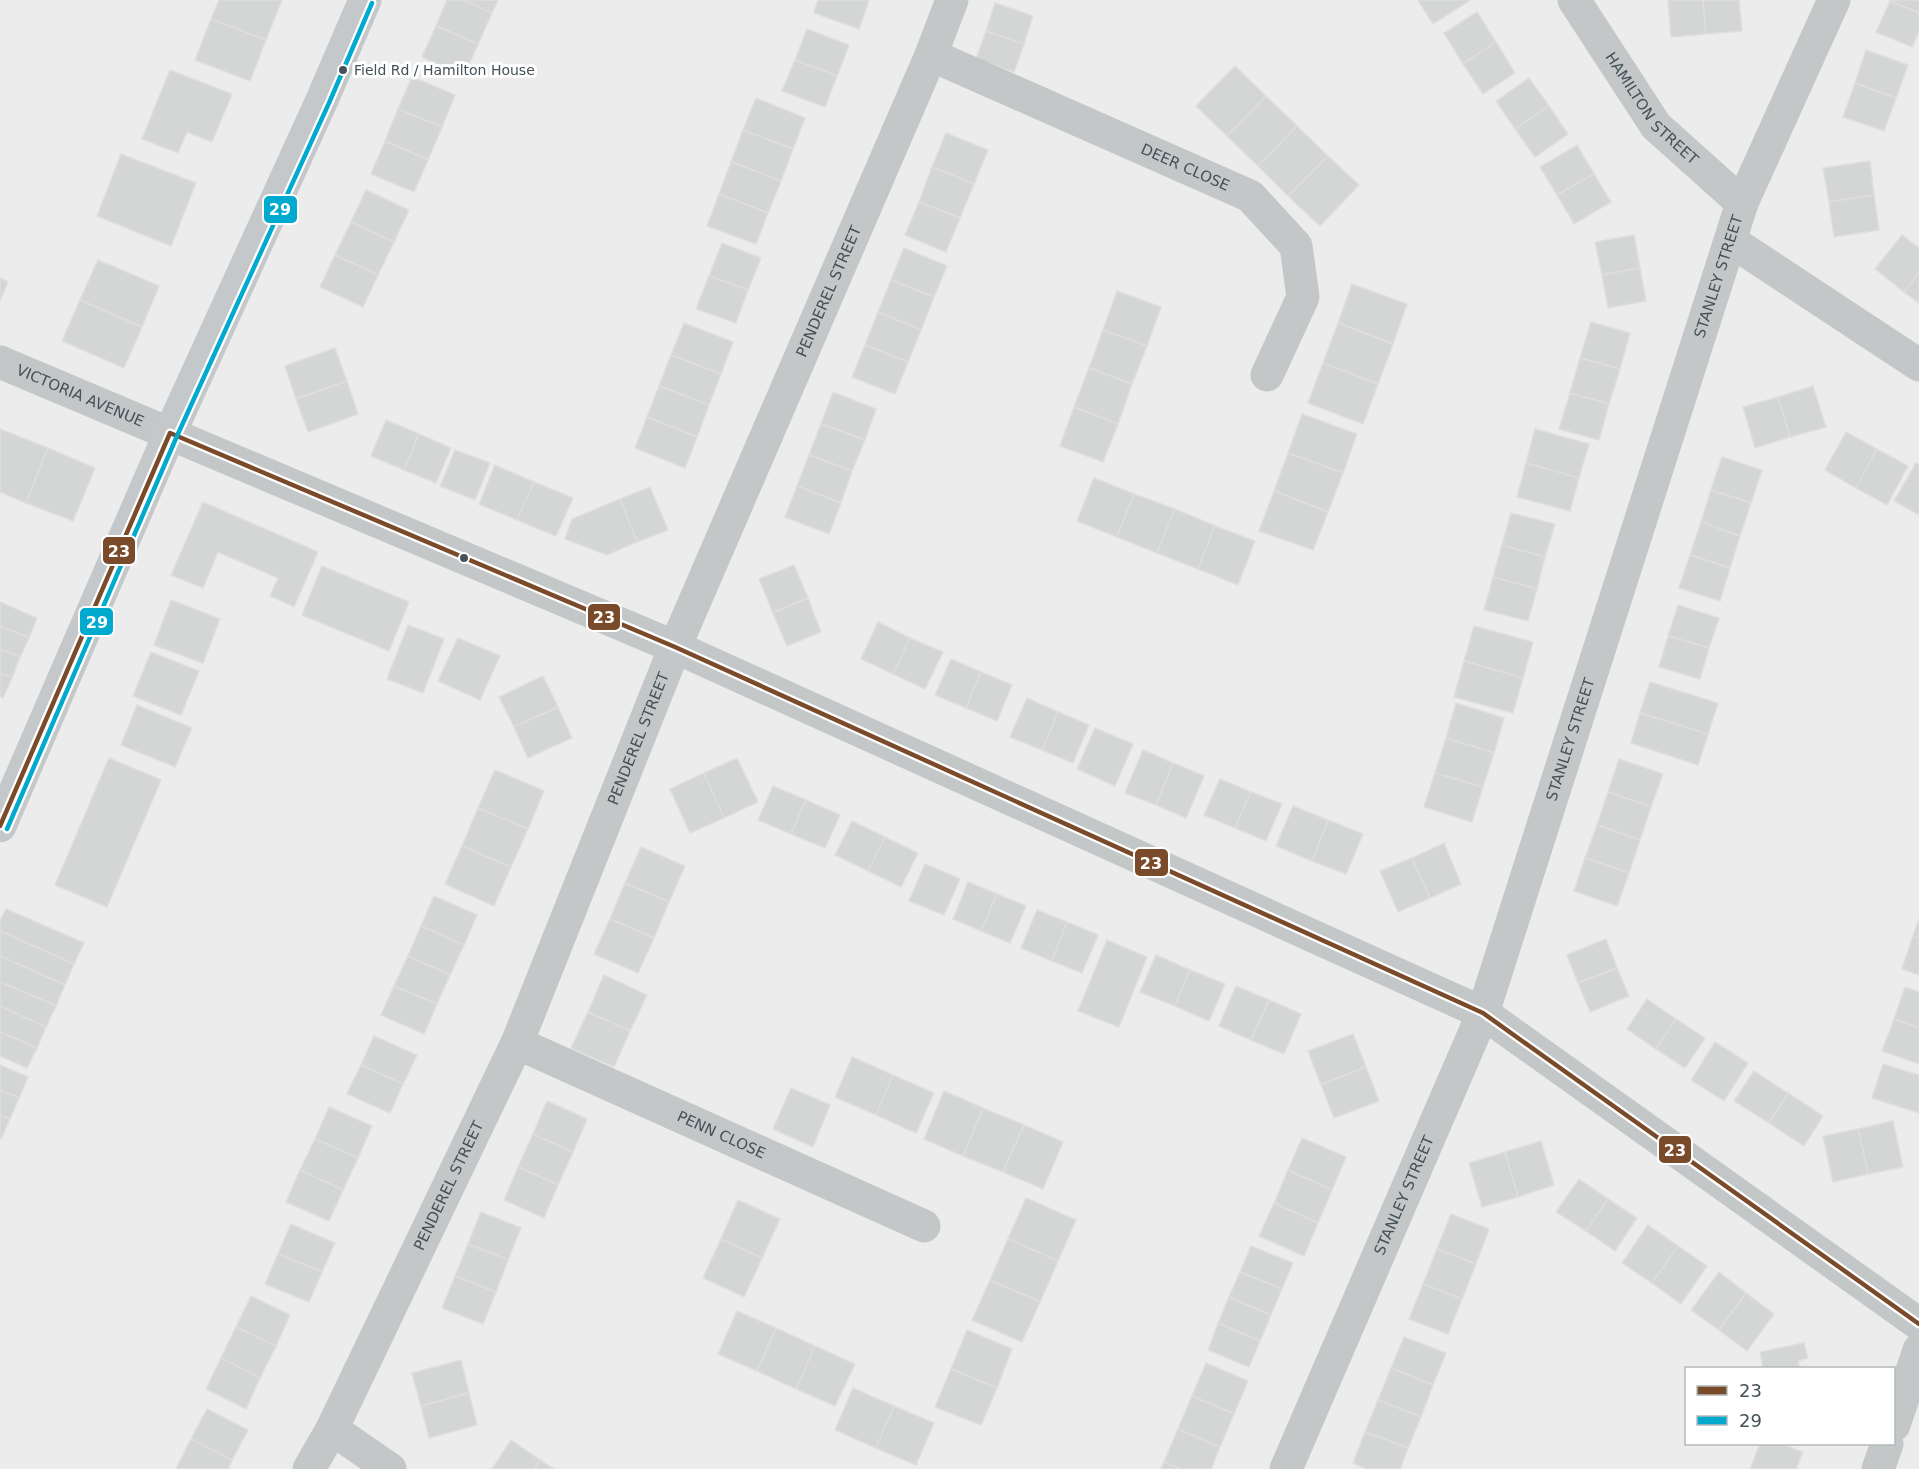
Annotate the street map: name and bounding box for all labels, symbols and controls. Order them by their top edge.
street label: HAMILTON STREET [1601,49,1702,169]
place label: Field Rd / Hamilton House [354,62,535,78]
marker: Field Rd / Hamilton House [337,64,349,76]
street label: DEER CLOSE [1138,140,1232,195]
line badge: 29 [263,195,298,224]
text: 29 [269,200,291,219]
street label: STANLEY STREET [1690,212,1747,340]
street label: PENDEREL STREET [793,222,865,360]
street label: VICTORIA AVENUE [14,361,147,431]
line badge: 23 [102,536,136,565]
text: 23 [108,542,130,561]
unlabelled marker [458,552,470,564]
line badge: 23 [587,603,621,631]
line badge: 29 [79,607,114,636]
text: 23 [593,608,615,627]
text: 29 [86,613,108,632]
street label: PENDEREL STREET [604,669,673,807]
street label: STANLEY STREET [1542,675,1599,803]
line badge: 23 [1134,848,1169,877]
text: 23 [1140,854,1162,873]
street label: PENN CLOSE [674,1107,768,1163]
street label: PENDEREL STREET [410,1117,488,1253]
street label: STANLEY STREET [1371,1132,1438,1258]
line badge: 23 [1658,1135,1692,1164]
text: 23 [1664,1141,1686,1160]
legend [1685,1367,1895,1445]
text: 23 [1739,1380,1762,1401]
text: 29 [1739,1410,1762,1431]

